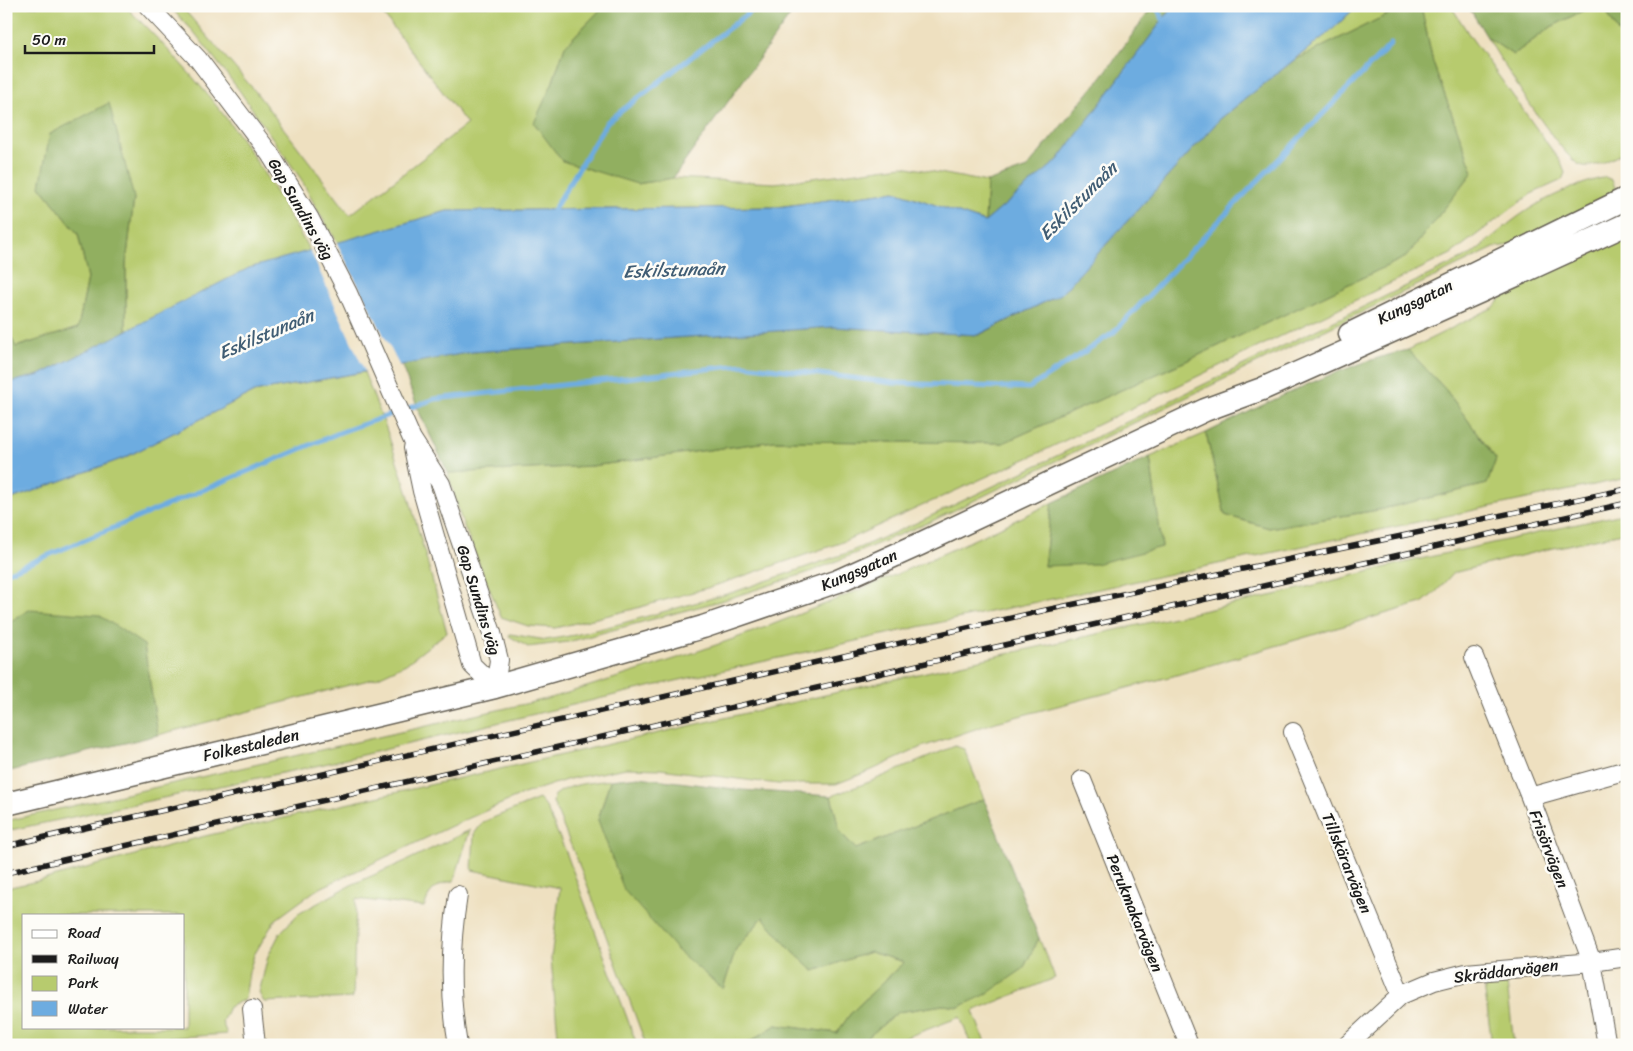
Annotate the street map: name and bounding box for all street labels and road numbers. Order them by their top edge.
street label: Gap Sundins väg [260,152,342,266]
street label: Kungsgatan [1372,271,1458,333]
street label: Gap Sundins väg [448,541,510,659]
street label: Kungsgatan [816,541,902,599]
street label: Folkestaleden [200,720,302,770]
street label: Frisörvägen [1521,805,1577,893]
street label: Tillskärarvägen [1313,808,1381,918]
street label: Perukmakarvägen [1098,849,1172,977]
street label: Skräddarvägen [1452,950,1560,992]

